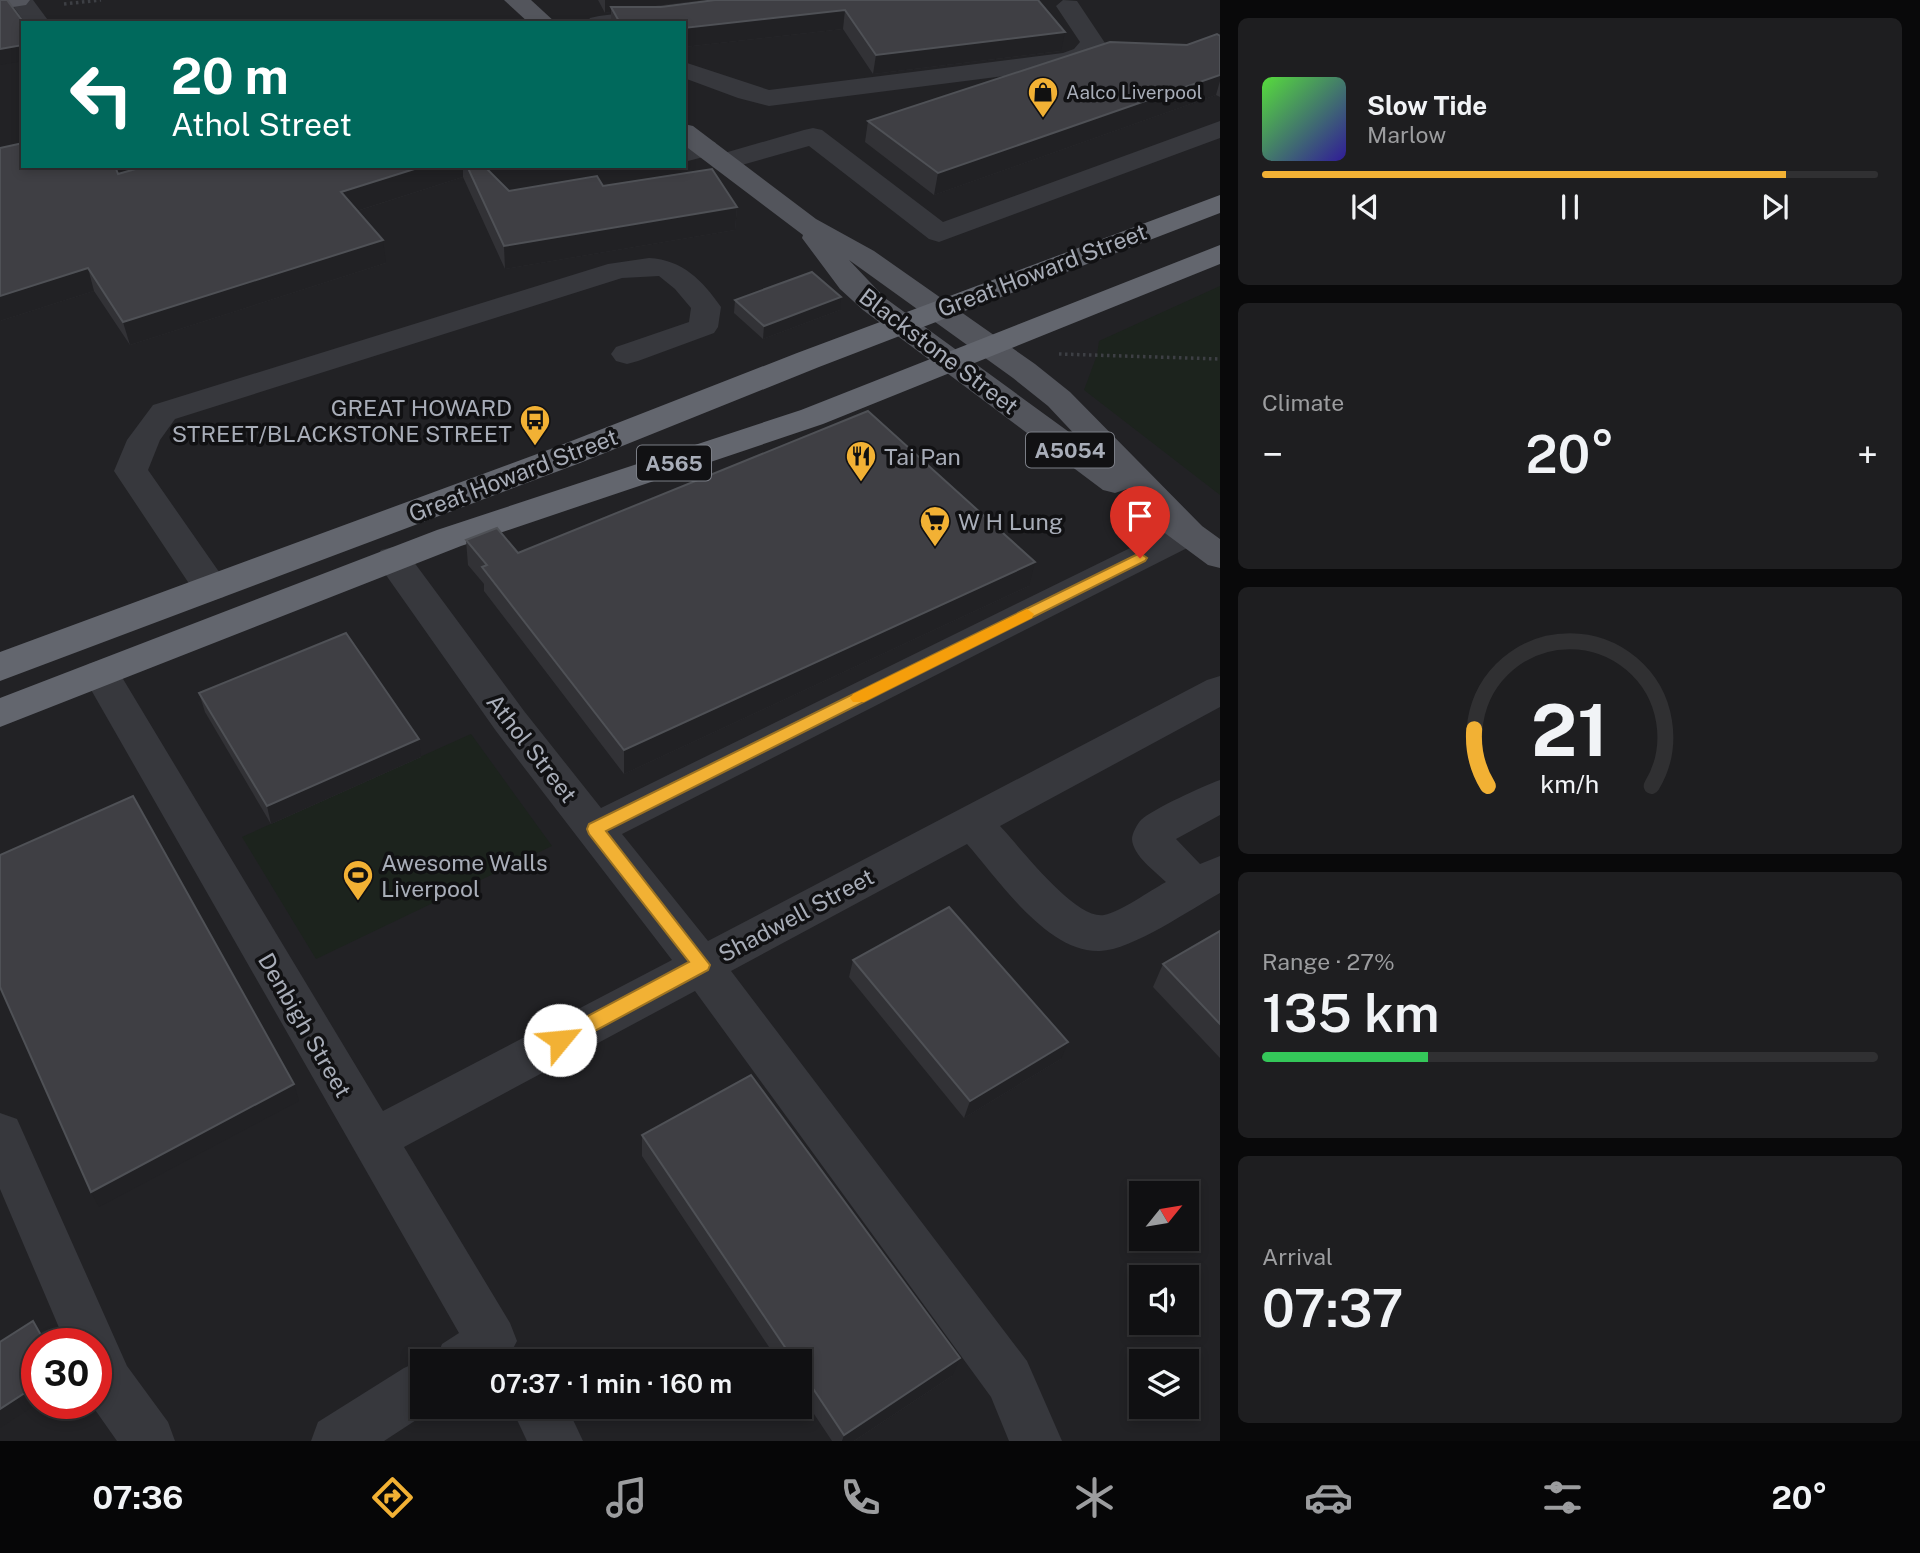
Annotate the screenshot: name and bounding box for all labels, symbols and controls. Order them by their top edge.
text: 20 m [171,47,289,105]
icon: left [56,49,147,140]
shop icon: Aalco Liverpool [1026,75,1060,119]
place label: Aalco Liverpool [1066,81,1203,103]
text: Slow Tide [1367,90,1487,121]
text: Athol Street [171,106,352,143]
text: Marlow [1367,121,1446,148]
icon: previous [1346,188,1384,226]
icon: pause [1551,188,1589,226]
icon: next [1756,188,1794,226]
street label: Great Howard Street [934,218,1150,322]
street label: Blackstone Street [854,282,1024,420]
text: Climate [1262,389,1344,416]
place label: GREAT HOWARD STREET/BLACKSTONE STREET [172,394,512,447]
bus stop icon: GREAT HOWARD STREET/BLACKSTONE STREET [518,403,552,447]
street label: Great Howard Street [405,423,621,527]
text: 20° [1525,424,1615,485]
text: − [1262,432,1283,477]
text: + [1857,432,1878,477]
road number: A5054 [1026,433,1114,468]
restaurant icon: Tai Pan [844,439,878,483]
place label: Tai Pan [884,443,961,470]
road number: A565 [637,446,711,480]
pin [1110,486,1170,558]
icon: arrive [1121,497,1159,535]
supermarket icon: W H Lung [918,504,952,548]
place label: W H Lung [958,508,1063,535]
street label: Athol Street [481,688,583,808]
text: 21 [1531,688,1609,773]
text: km/h [1541,769,1599,799]
place label: Awesome Walls Liverpool [381,849,548,902]
sports icon: Awesome Walls Liverpool [341,858,375,902]
street label: Shadwell Street [714,863,878,967]
street label: Denbigh Street [253,948,357,1102]
text: Range · 27% [1262,948,1395,975]
text: 135 km [1262,983,1439,1044]
position arrow [523,1003,597,1077]
north arrow [1129,1181,1199,1251]
map controls [1129,1181,1199,1419]
text: Arrival [1262,1243,1333,1270]
button: sound [1129,1265,1199,1335]
text: 07:37 [1262,1278,1404,1339]
speed limit sign: 30 [21,1328,112,1419]
button: layers [1129,1349,1199,1419]
text: 07:37 · 1 min · 160 m [490,1368,732,1399]
icon: directions [368,1473,417,1522]
icon: music [602,1473,651,1522]
icon: phone [836,1473,885,1522]
icon: climate [1070,1473,1119,1522]
icon: car [1304,1473,1353,1522]
icon: filters [1538,1473,1587,1522]
text: 07:36 [92,1479,184,1516]
text: 20° [1771,1479,1828,1516]

